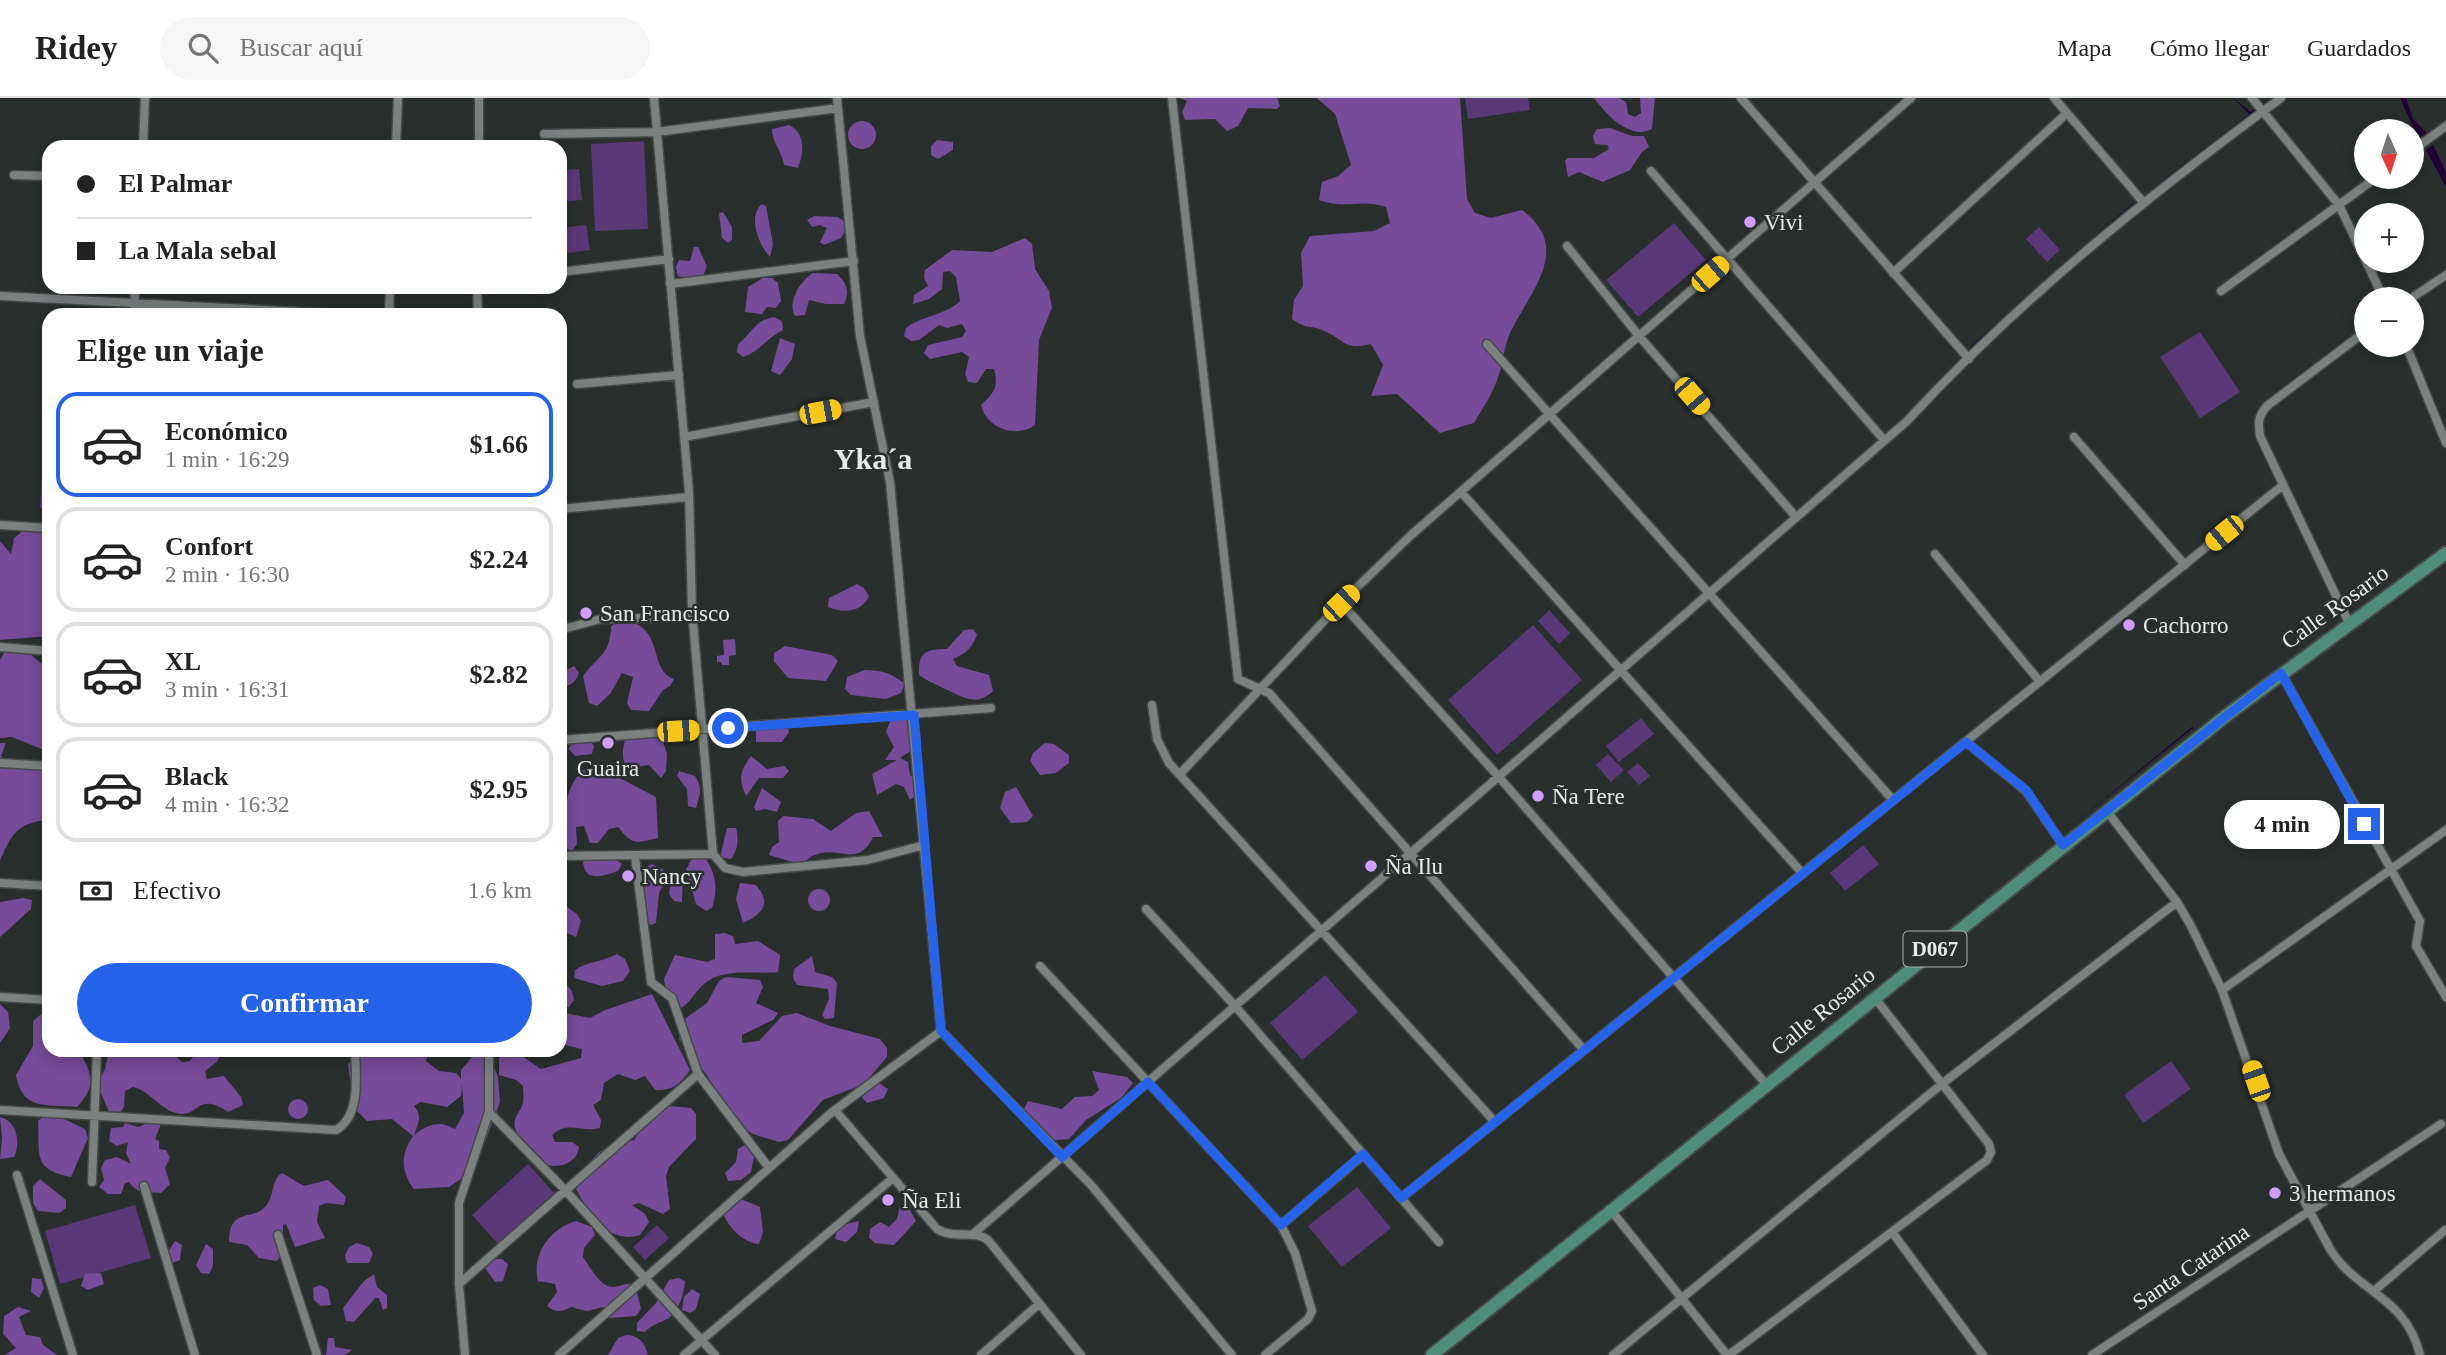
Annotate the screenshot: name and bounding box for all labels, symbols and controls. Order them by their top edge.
search box [160,17,650,80]
icon: search [184,29,222,67]
text: Ridey [35,30,118,66]
text: Buscar aquí [240,33,363,62]
text: Mapa [2057,35,2112,61]
text: Cómo llegar [2150,35,2269,61]
text: Guardados [2307,35,2411,61]
north arrow [2354,119,2424,189]
map controls [2354,119,2424,357]
text: El Palmar [119,169,232,198]
button: + [2354,203,2424,273]
place label: Vivi [1764,210,1804,235]
marker: Vivi [1742,214,1758,230]
text: La Mala sebal [119,236,276,265]
car [1688,252,1733,296]
button: − [2354,287,2424,357]
text: Elige un viaje [77,332,264,368]
car [1671,373,1714,419]
car [798,398,843,426]
icon: car [81,413,144,476]
text: Económico [165,417,288,446]
text: $1.66 [470,430,528,459]
district label: Yka´a [834,442,912,475]
text: 1 min · 16:29 [165,447,290,472]
car [2202,512,2247,554]
icon: car [81,528,144,591]
text: Confort [165,532,253,561]
text: $2.24 [470,545,528,574]
street label: Calle Rosario [2277,560,2393,654]
text: 2 min · 16:30 [165,562,290,587]
car [1319,581,1364,625]
place label: San Francisco [600,601,730,626]
marker: San Francisco [578,605,594,621]
place label: Cachorro [2143,613,2229,638]
marker: Cachorro [2121,617,2137,633]
icon: car [81,643,144,706]
text: XL [165,647,201,676]
text: $2.82 [470,660,528,689]
text: 3 min · 16:31 [165,677,290,702]
route start [712,712,744,744]
car [657,719,700,743]
marker: Guaira [600,735,616,751]
place label: Guaira [577,756,639,781]
icon: car [81,758,144,821]
text: Black [165,762,229,791]
text: $2.95 [470,775,528,804]
place label: Ña Tere [1552,784,1625,809]
marker: Ña Tere [1530,788,1546,804]
text: 4 min · 16:32 [165,792,290,817]
callout: 4 min [2224,800,2340,848]
route end [2348,808,2380,840]
text: 4 min [2254,812,2310,837]
place label: Ña Ilu [1385,854,1444,879]
marker: Ña Ilu [1363,858,1379,874]
place label: Nancy [642,864,703,889]
marker: Nancy [620,868,636,884]
icon: cash [77,872,115,910]
text: Efectivo [133,876,221,905]
text: 1.6 km [468,878,532,903]
road number: D067 [1904,932,1966,966]
street label: Calle Rosario [1766,962,1880,1060]
button: Confirmar [77,963,532,1043]
car [2240,1058,2273,1104]
place label: 3 hermanos [2289,1181,2396,1206]
marker: 3 hermanos [2267,1185,2283,1201]
place label: Ña Eli [902,1188,961,1213]
marker: Ña Eli [880,1192,896,1208]
street label: Santa Catarina [2128,1219,2254,1315]

